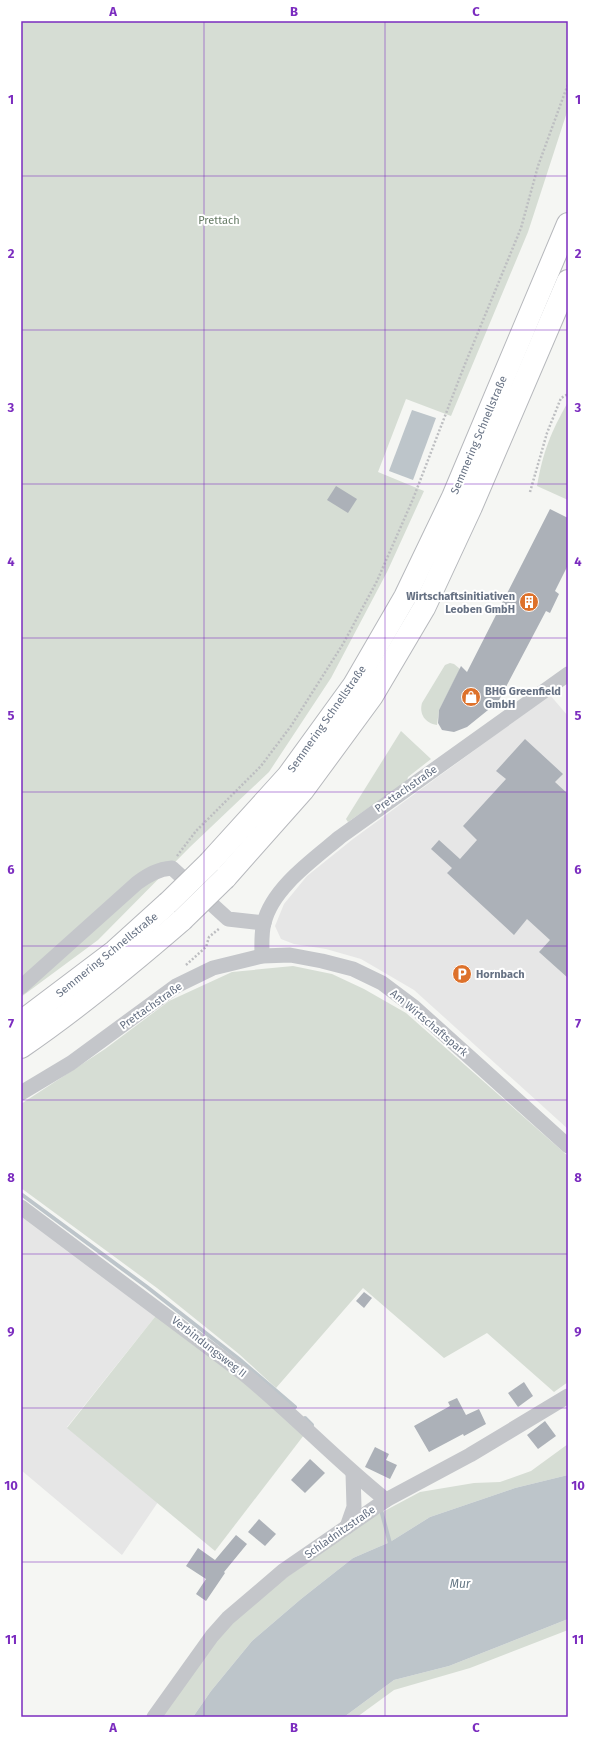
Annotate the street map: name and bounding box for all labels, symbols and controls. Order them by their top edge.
text: A [108,4,117,19]
text: B [290,4,298,19]
text: C [472,4,480,19]
text: 1 [8,92,14,107]
text: 1 [575,92,581,107]
park label: Prettach [198,214,240,227]
text: 2 [8,246,15,261]
text: 2 [575,246,582,261]
street label: Semmering Schnellstraße [448,374,510,496]
text: 3 [7,400,15,415]
text: 3 [574,400,582,415]
text: 4 [7,554,15,569]
text: 4 [574,554,582,569]
place label: Wirtschaftsinitiativen Leoben GmbH [406,590,515,616]
building icon: Wirtschaftsinitiativen Leoben GmbH [518,591,540,613]
street label: Semmering Schnellstraße [285,663,369,775]
place label: BHG Greenfield GmbH [485,685,561,711]
shop icon: BHG Greenfield GmbH [460,686,482,708]
text: 5 [8,708,15,723]
text: 5 [575,708,582,723]
street label: Prettachstraße [372,763,440,815]
text: 6 [7,862,15,877]
text: 6 [574,862,582,877]
street label: Semmering Schnellstraße [53,910,161,1000]
parking icon: Hornbach [451,963,473,985]
place label: Hornbach [476,968,525,981]
street label: Prettachstraße [117,980,185,1032]
street label: Am Wirtschaftspark [388,987,471,1059]
text: 7 [8,1016,14,1031]
text: 7 [575,1016,581,1031]
text: 8 [7,1170,15,1185]
text: 8 [574,1170,582,1185]
street label: Verbindungsweg II [169,1314,249,1380]
text: 9 [7,1324,15,1339]
text: 9 [574,1324,582,1339]
text: 10 [4,1478,18,1493]
text: 10 [571,1478,585,1493]
street label: Schladnitzstraße [302,1503,378,1561]
water label: Mur [450,1577,471,1591]
text: 11 [5,1632,17,1647]
text: 11 [572,1632,584,1647]
text: A [108,1720,117,1735]
text: B [290,1720,298,1735]
text: C [472,1720,480,1735]

